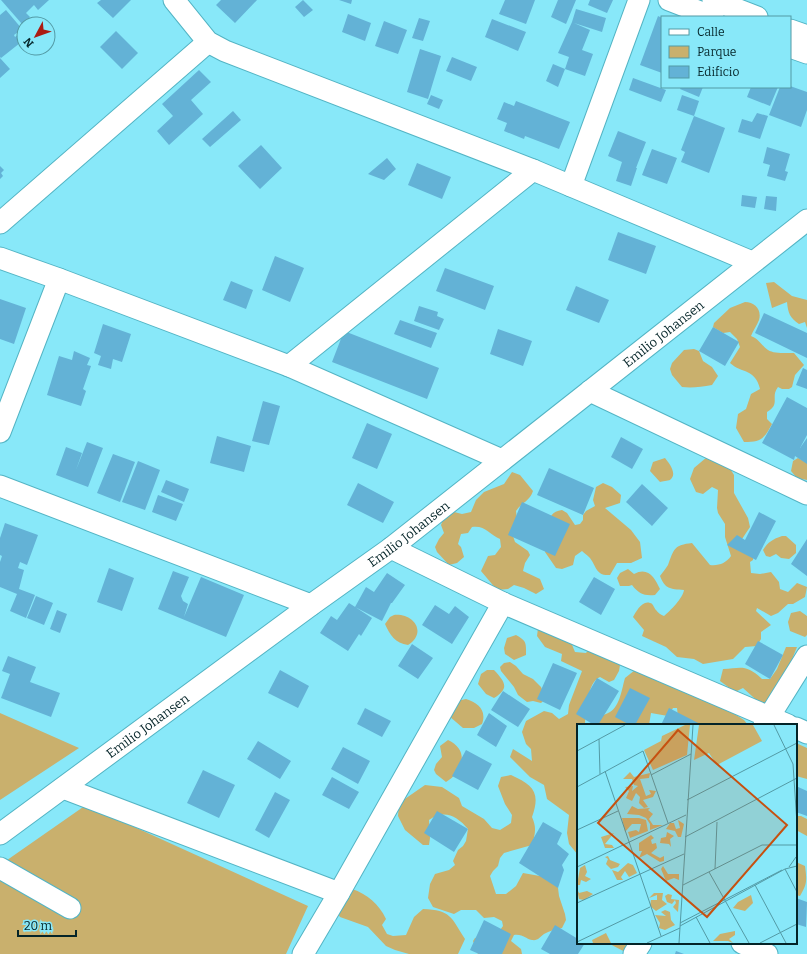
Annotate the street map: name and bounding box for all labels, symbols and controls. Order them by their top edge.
north arrow [16,16,56,56]
legend [661,16,791,88]
text: Calle [697,25,725,39]
text: N [21,34,37,50]
text: Parque [697,45,736,59]
text: Edificio [697,65,739,79]
street label: Emilio Johansen [620,297,707,370]
street label: Emilio Johansen [365,497,453,570]
street label: Emilio Johansen [103,690,192,761]
inset map [577,724,797,944]
scale bar [18,912,76,938]
text: 20 m [24,919,53,933]

